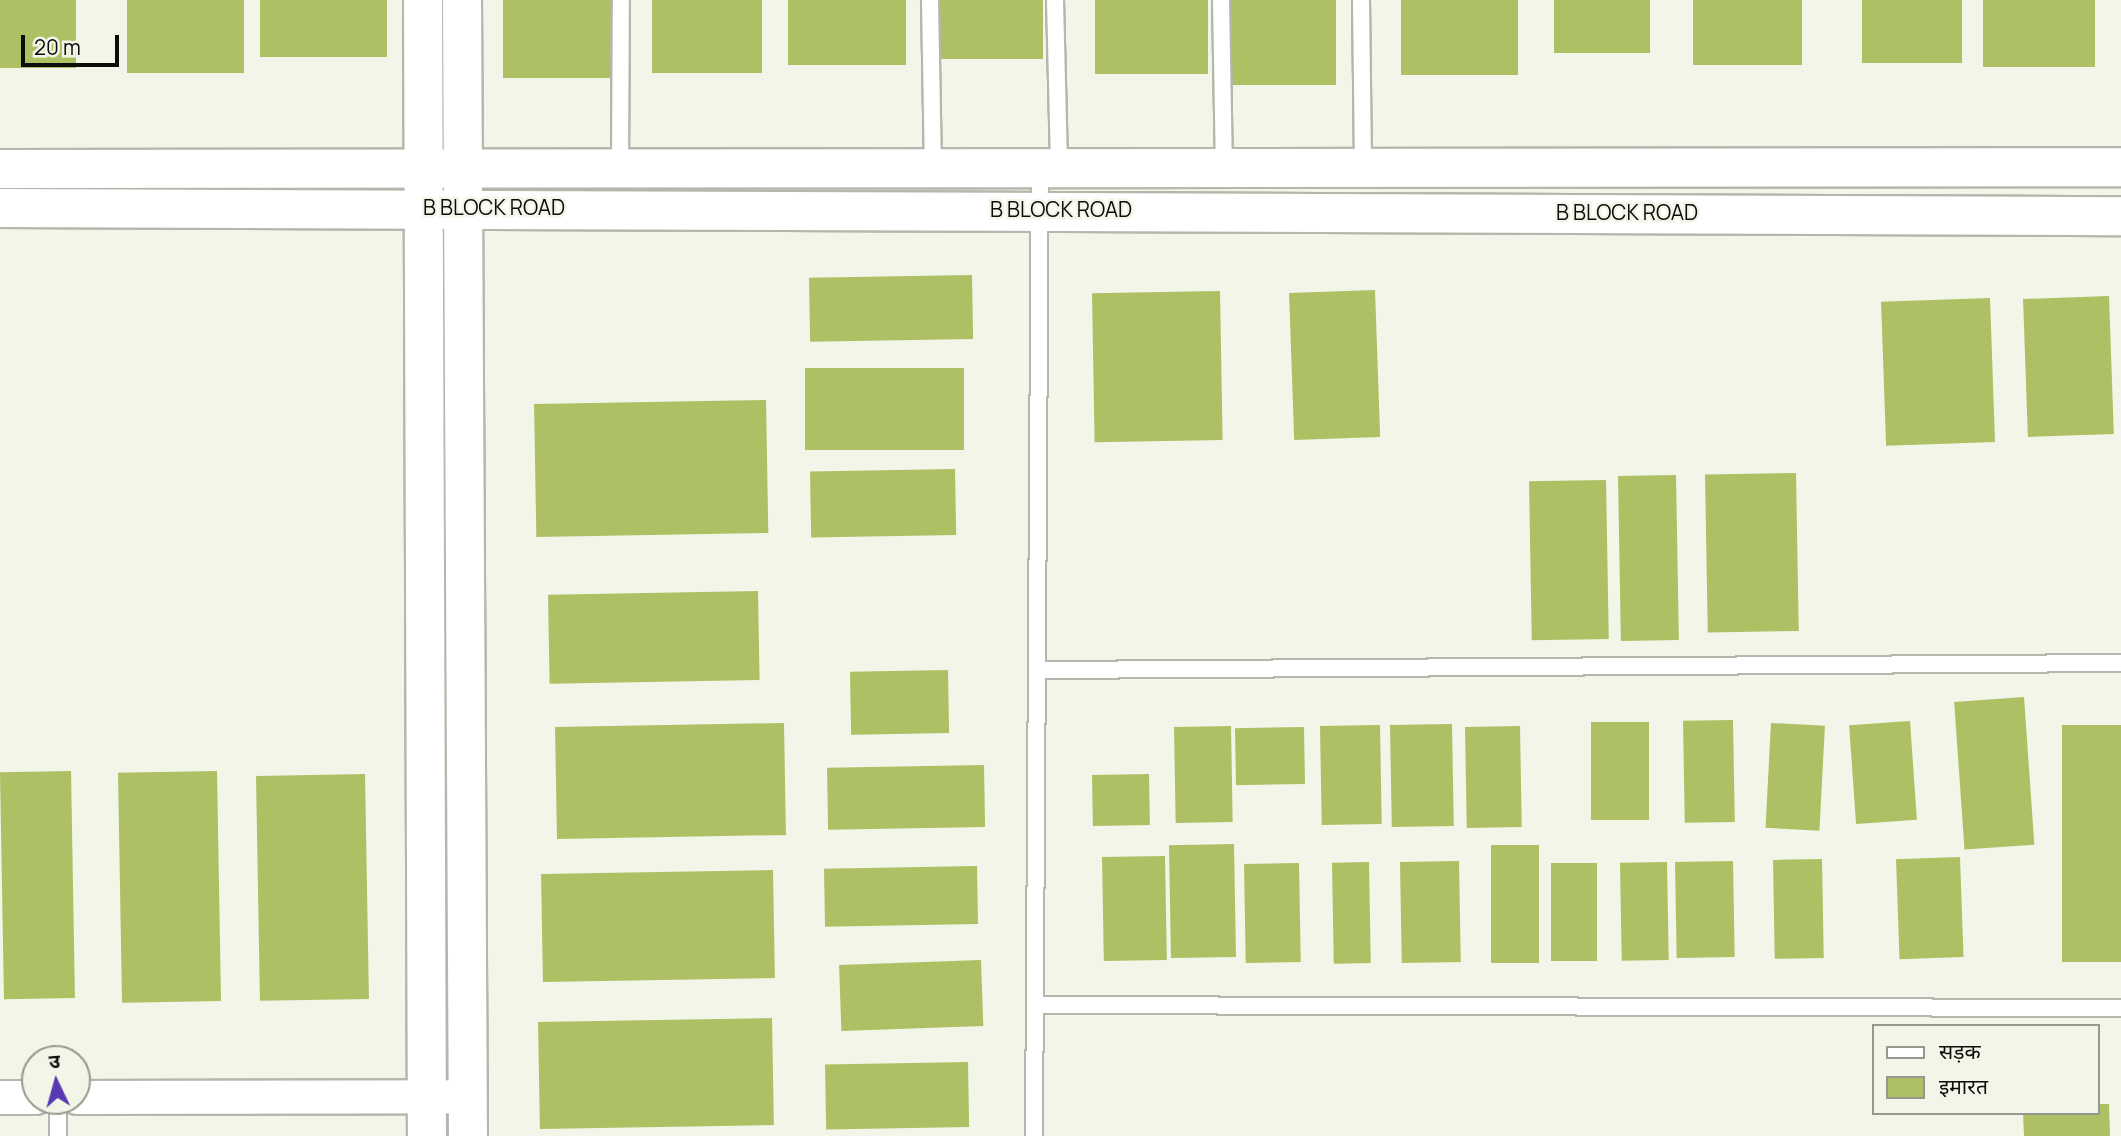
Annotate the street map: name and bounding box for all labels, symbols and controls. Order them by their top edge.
scale bar [24,21,122,65]
text: 20 m [34,33,81,61]
street label: B BLOCK ROAD [423,194,565,220]
street label: B BLOCK ROAD [990,196,1132,222]
street label: B BLOCK ROAD [1556,199,1698,225]
legend [1872,1024,2100,1115]
text: सड़क [1939,1037,1981,1065]
north arrow [21,1045,91,1115]
text: उ [48,1048,61,1075]
text: इमारत [1939,1072,1988,1100]

